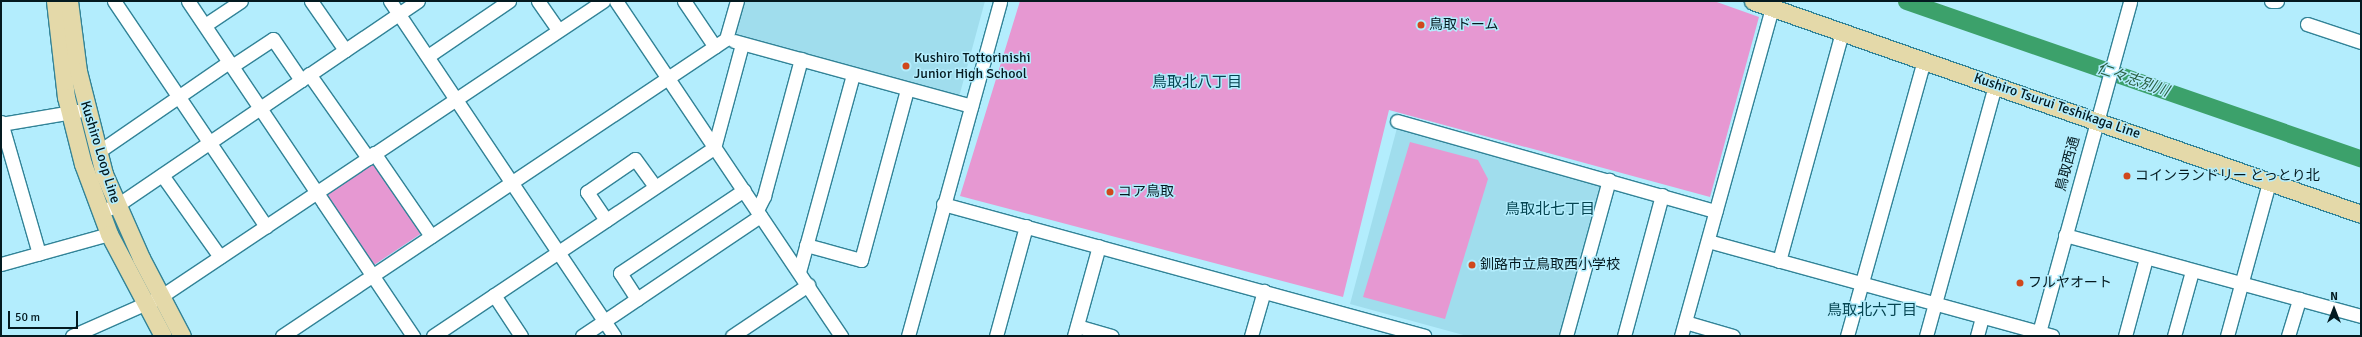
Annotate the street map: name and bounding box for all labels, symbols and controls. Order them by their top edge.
place label: 鳥取ドーム [1429,17,1499,33]
marker: 鳥取ドーム [1416,20,1426,30]
place label: Kushiro Tottorinishi Junior High School [914,50,1031,82]
water label: 仁々志別川 [2095,59,2171,101]
marker: Kushiro Tottorinishi Junior High School [901,61,911,71]
street label: Kushiro Tsurui Teshikaga Line [1971,70,2143,142]
district label: 鳥取北八丁目 [1152,74,1242,92]
street label: Kushiro Loop Line [76,99,124,205]
street label: 鳥取西通 [2053,135,2083,193]
place label: コインランドリー とっとり北 [2135,168,2320,184]
marker: コインランドリー とっとり北 [2122,171,2132,181]
place label: コア鳥取 [1118,184,1174,200]
marker: コア鳥取 [1105,187,1115,197]
district label: 鳥取北七丁目 [1505,201,1595,219]
place label: 釧路市立鳥取西小学校 [1480,257,1620,273]
marker: 釧路市立鳥取西小学校 [1467,260,1477,270]
place label: フルヤオート [2028,275,2112,291]
marker: フルヤオート [2015,278,2025,288]
north arrow [2314,289,2354,329]
text: N [2330,290,2338,303]
district label: 鳥取北六丁目 [1827,302,1917,320]
scale bar [10,303,80,329]
text: 50 m [15,310,40,325]

